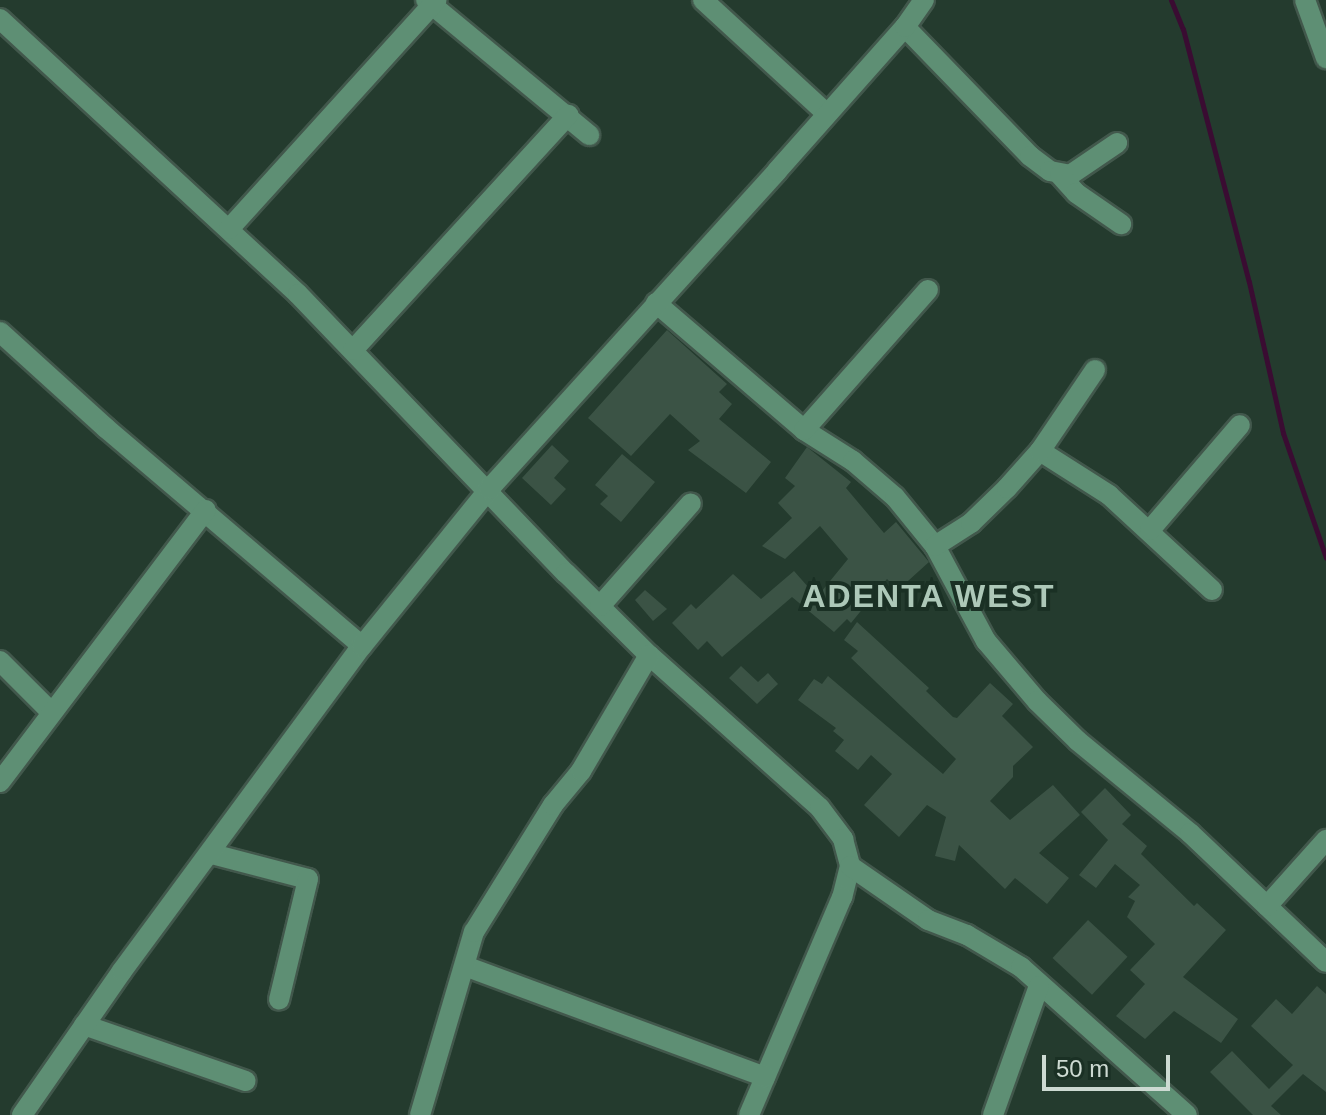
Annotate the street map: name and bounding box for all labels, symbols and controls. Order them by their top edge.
district label: ADENTA WEST [802,577,1056,615]
scale bar [1046,1039,1174,1089]
text: 50 m [1056,1055,1109,1082]

